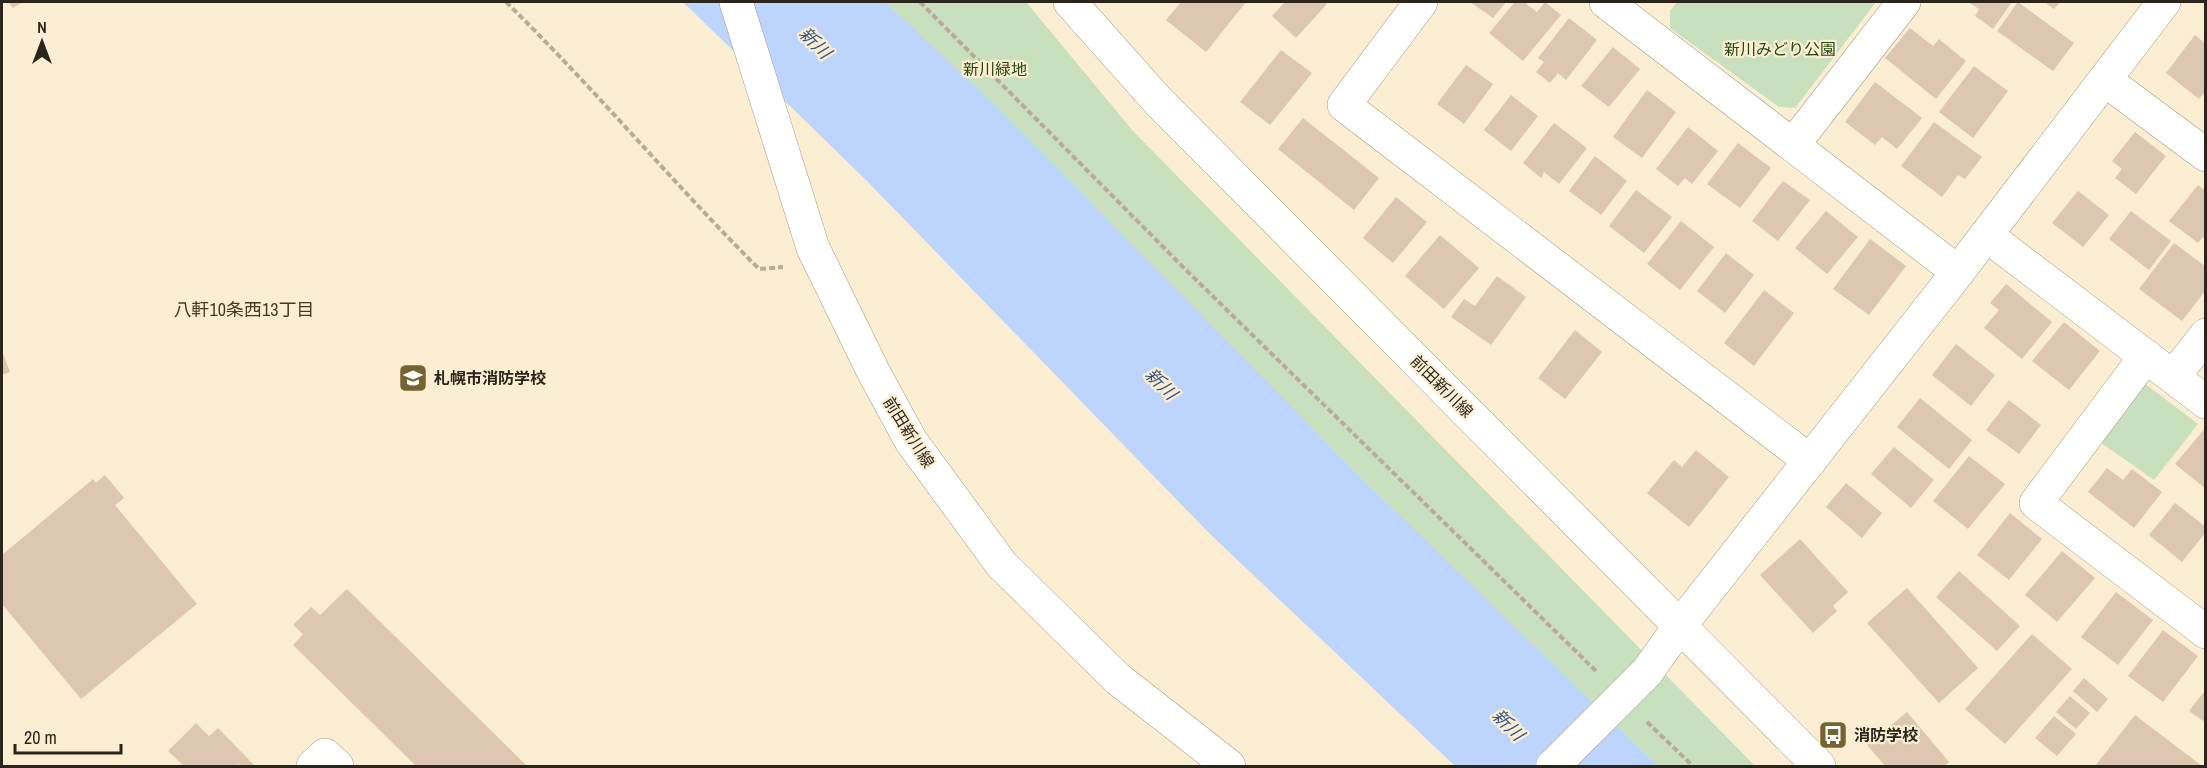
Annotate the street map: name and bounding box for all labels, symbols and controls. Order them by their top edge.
north arrow [12,12,72,72]
text: N [37,16,47,38]
water label: 新川 [794,21,838,66]
park label: 新川みどり公園 [1724,38,1836,60]
park label: 新川緑地 [963,58,1027,80]
district label: 八軒10条西13丁目 [174,297,314,322]
street label: 前田新川線 [1406,350,1478,422]
school or university icon: 札幌市消防学校 [397,362,429,394]
water label: 新川 [1140,362,1184,407]
place label: 札幌市消防学校 [434,367,546,389]
street label: 前田新川線 [878,392,940,472]
water label: 新川 [1487,703,1531,748]
scale bar [15,717,122,755]
bus stop icon: 消防学校 [1817,719,1849,751]
place label: 消防学校 [1854,724,1918,746]
text: 20 m [24,725,57,750]

